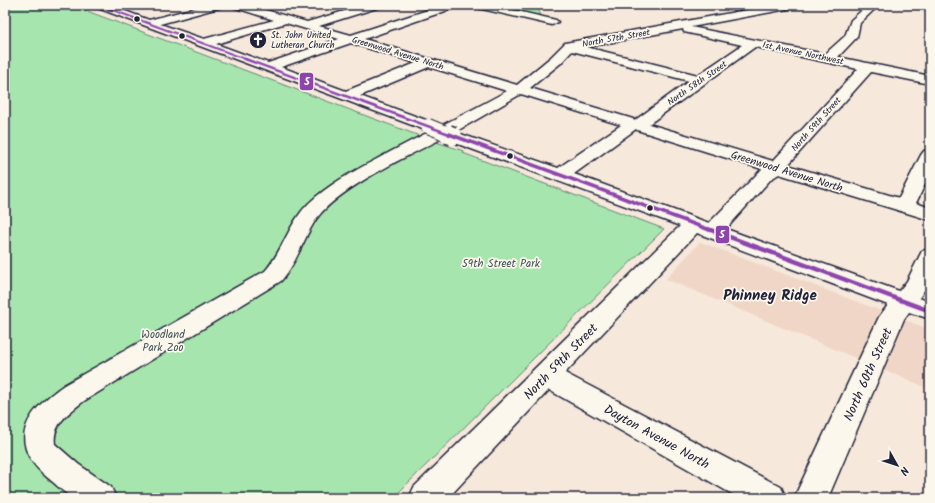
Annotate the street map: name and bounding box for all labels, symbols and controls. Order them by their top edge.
unlabelled marker [132,14,142,24]
street label: North 57th Street [581,25,652,52]
place label: St. John United Lutheran Church [271,28,335,53]
church icon: St. John United Lutheran Church [248,30,268,50]
unlabelled marker [177,31,187,41]
street label: Greenwood Avenue North [350,32,446,75]
street label: 1st Avenue Northwest [761,38,845,70]
street label: North 58th Street [664,57,731,110]
line badge: 5 [299,72,314,91]
text: 5 [303,73,311,91]
street label: North 59th Street [788,93,845,155]
street label: Greenwood Avenue North [728,146,845,198]
unlabelled marker [505,151,515,161]
unlabelled marker [645,203,655,213]
line badge: 5 [715,225,730,244]
text: 5 [718,226,726,244]
park label: 59th Street Park [462,255,541,273]
district label: Phinney Ridge [723,284,817,308]
street label: North 59th Street [519,318,604,405]
street label: North 60th Street [838,324,899,425]
park label: Woodland Park Zoo [141,326,185,357]
street label: Dayton Avenue North [600,399,713,475]
north arrow [877,445,917,485]
text: N [895,462,913,479]

